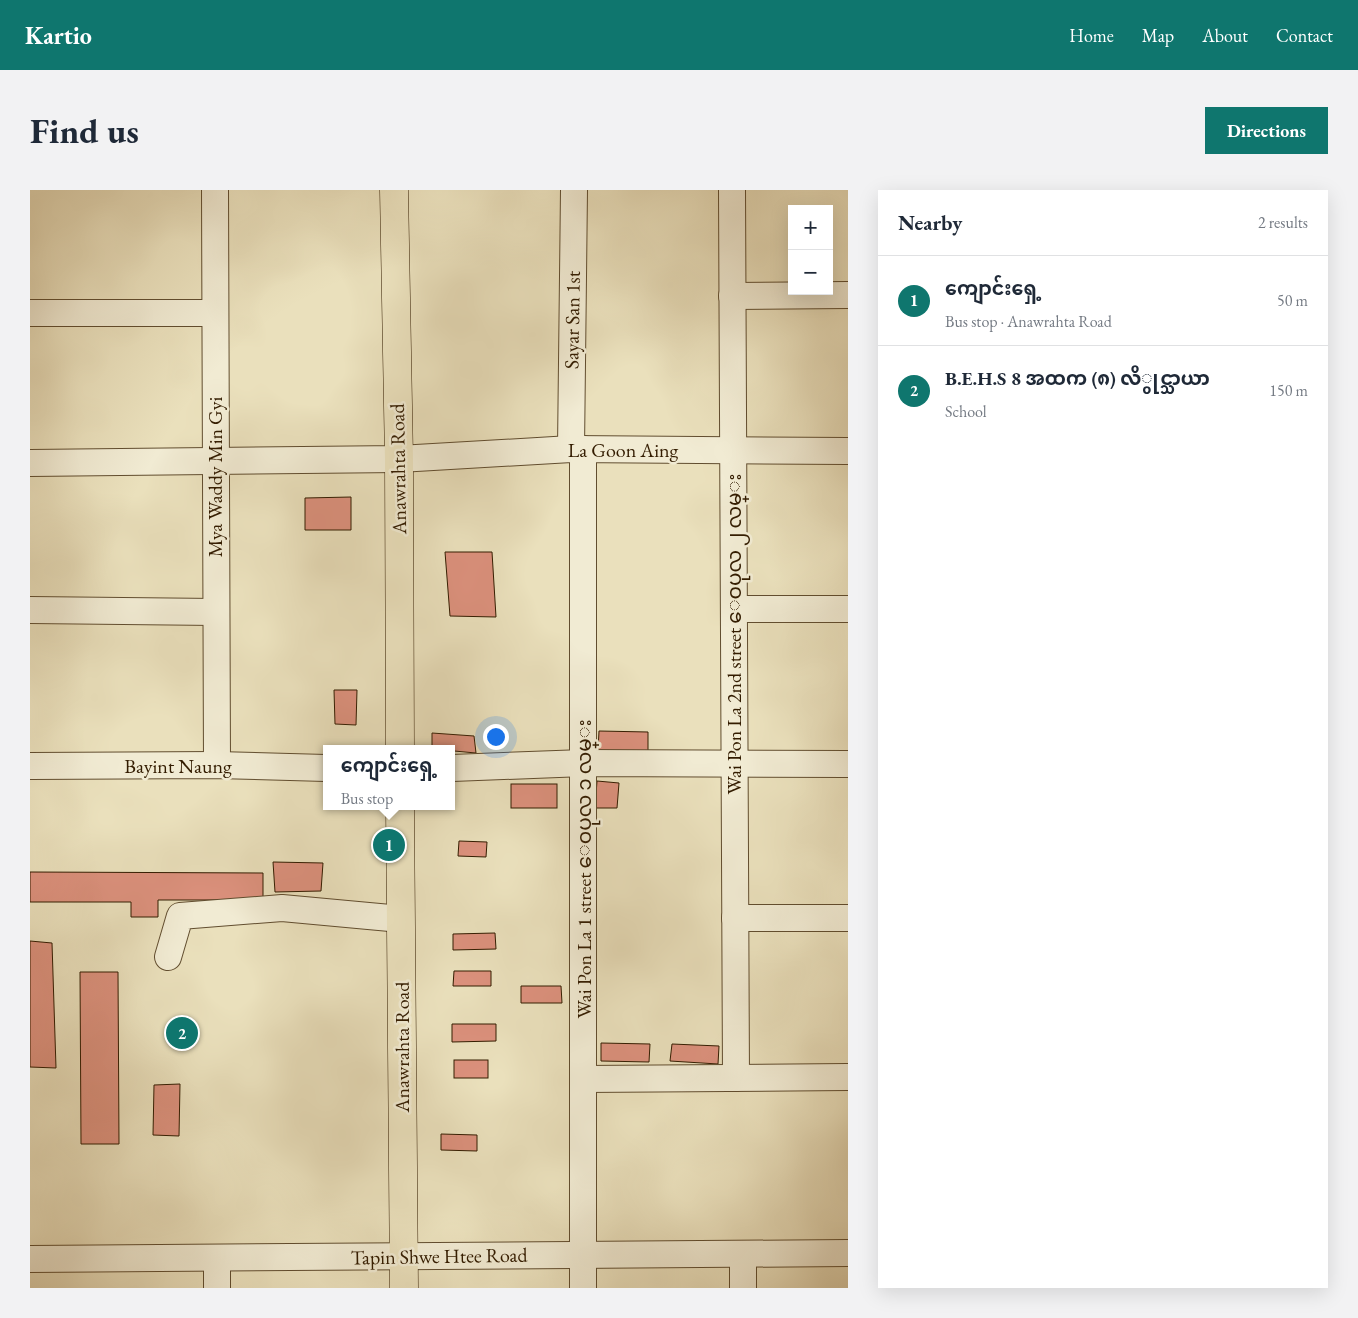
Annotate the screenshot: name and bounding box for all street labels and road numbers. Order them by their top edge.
street label: Sayar San 1st [558,270,586,369]
street label: Mya Waddy Min Gyi [202,397,228,557]
street label: Anawrahta Road [384,403,412,536]
street label: La Goon Aing [568,437,679,463]
street label: Wai Pon La 2nd street ေဝပုလ ၂ လမ္း [721,474,751,794]
street label: Wai Pon La 1 street ေဝပုလ ၁ လမ္း [571,719,601,1019]
street label: Bayint Naung [124,753,232,779]
street label: Anawrahta Road [389,981,415,1113]
street label: Tapin Shwe Htee Road [350,1241,529,1271]

